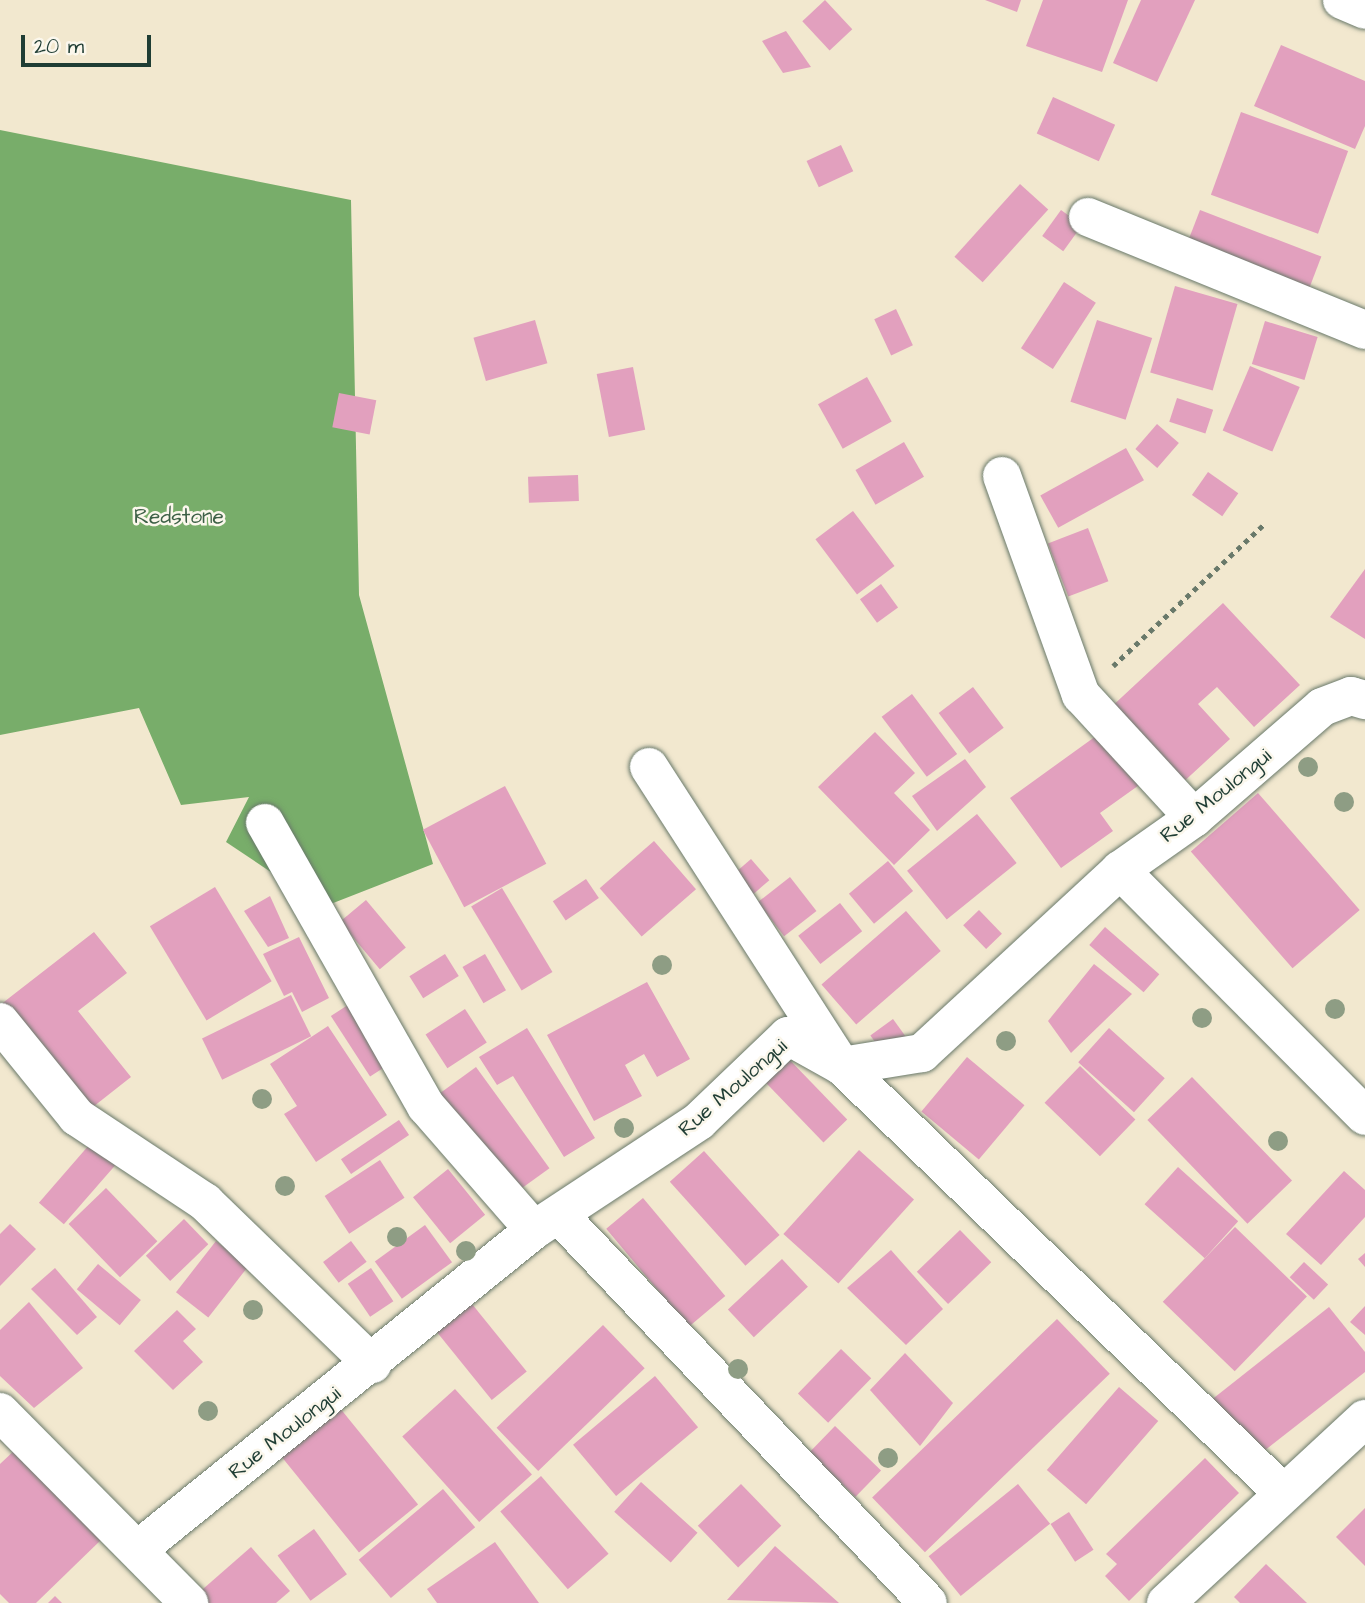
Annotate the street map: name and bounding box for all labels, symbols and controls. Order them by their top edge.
scale bar [24,21,154,65]
text: 20 m [34,32,84,61]
park label: Redstone [134,504,224,530]
street label: Rue Moulongui [1155,744,1277,848]
street label: Rue Moulongui [674,1034,792,1142]
street label: Rue Moulongui [224,1381,346,1485]

